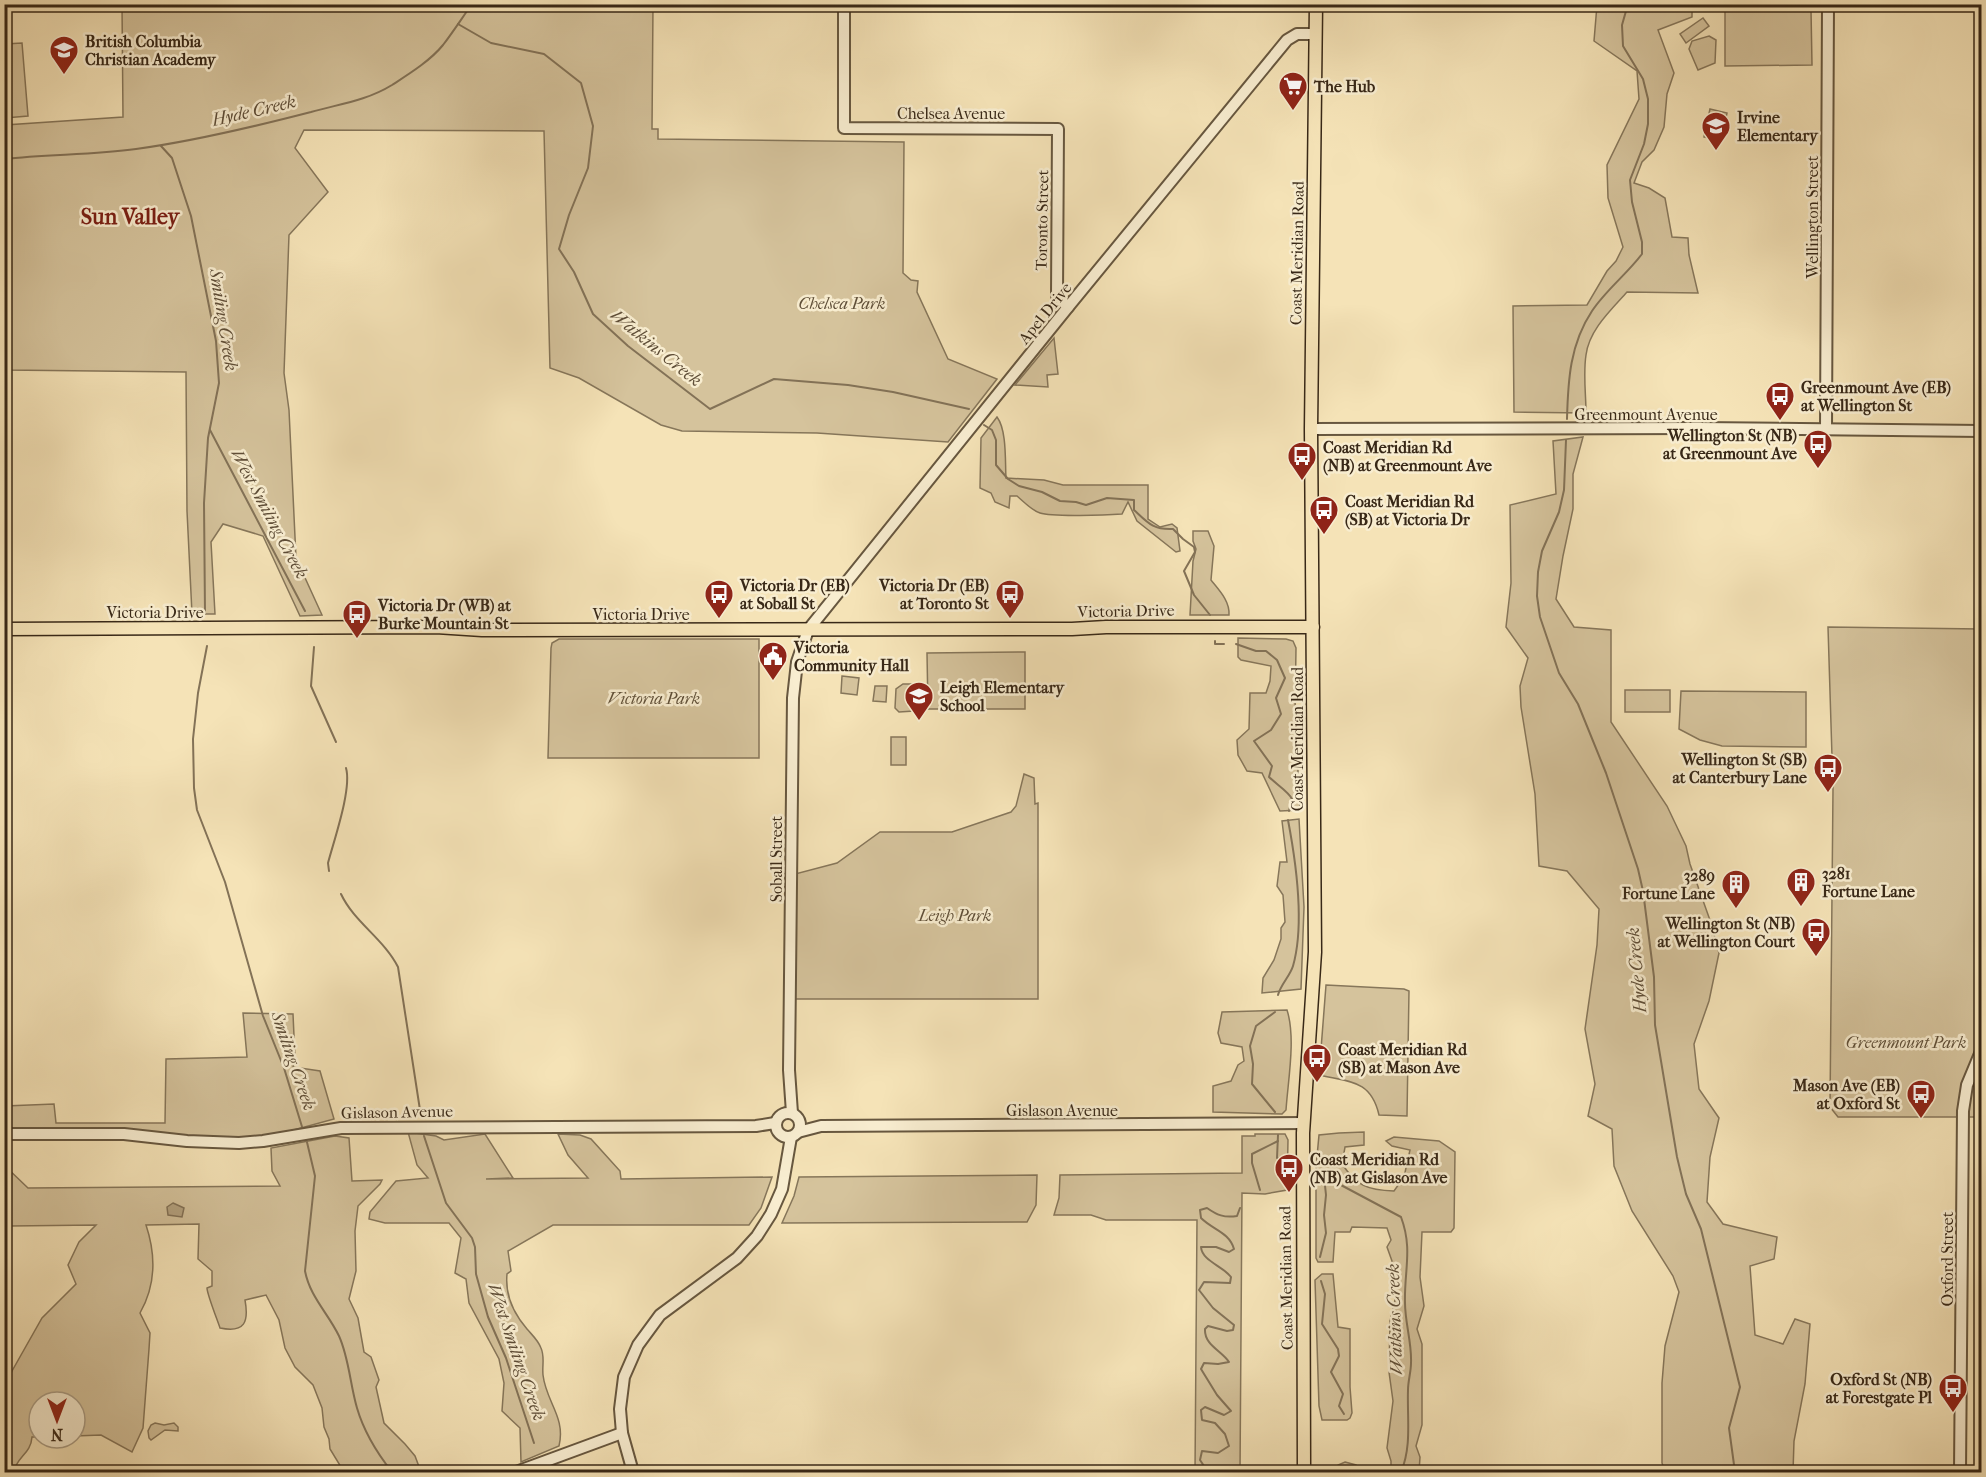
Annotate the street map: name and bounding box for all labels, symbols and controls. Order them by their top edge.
place label: British Columbia Christian Academy [85,32,217,70]
school or university icon: British Columbia Christian Academy [48,34,80,76]
supermarket icon: The Hub [1277,70,1309,112]
place label: The Hub [1313,77,1376,96]
water label: Hyde Creek [209,91,298,131]
street label: Chelsea Avenue [897,104,1005,123]
place label: Irvine Elementary [1737,108,1819,146]
school or university icon: Irvine Elementary [1700,110,1732,152]
street label: Wellington Street [1803,155,1822,279]
street label: Toronto Street [1032,169,1052,270]
street label: Coast Meridian Road [1286,180,1308,325]
district label: Sun Valley [81,204,181,230]
water label: Smiling Creek [204,266,241,373]
street label: Apel Drive [1014,278,1076,348]
park label: Chelsea Park [799,294,885,313]
water label: Watkins Creek [606,305,706,391]
place label: Greenmount Ave (EB) at Wellington St [1801,378,1951,416]
bus stop icon: Greenmount Ave (EB) at Wellington St [1764,380,1796,422]
street label: Greenmount Avenue [1574,405,1718,424]
place label: Wellington St (NB) at Greenmount Ave [1663,426,1797,463]
bus stop icon: Wellington St (NB) at Greenmount Ave [1802,428,1834,470]
place label: Coast Meridian Rd (NB) at Greenmount Ave [1323,438,1492,476]
bus stop icon: Coast Meridian Rd (NB) at Greenmount Ave [1286,440,1318,482]
water label: West Smiling Creek [226,446,312,582]
place label: Coast Meridian Rd (SB) at Victoria Dr [1345,492,1475,530]
bus stop icon: Coast Meridian Rd (SB) at Victoria Dr [1308,494,1340,536]
place label: Victoria Dr (EB) at Soball St [739,576,850,613]
place label: Victoria Dr (EB) at Toronto St [878,576,989,613]
bus stop icon: Victoria Dr (EB) at Soball St [703,578,735,620]
bus stop icon: Victoria Dr (EB) at Toronto St [994,578,1026,620]
place label: Victoria Dr (WB) at Burke Mountain St [377,596,511,633]
bus stop icon: Victoria Dr (WB) at Burke Mountain St [341,598,373,640]
street label: Victoria Drive [1076,601,1175,621]
street label: Victoria Drive [105,603,204,622]
street label: Victoria Drive [591,605,690,624]
place label: Victoria Community Hall [793,638,909,676]
public building icon: Victoria Community Hall [757,640,789,682]
street label: Coast Meridian Road [1288,667,1307,811]
place label: Leigh Elementary School [940,678,1065,715]
school or university icon: Leigh Elementary School [903,680,935,722]
park label: Victoria Park [608,689,700,708]
place label: Wellington St (SB) at Canterbury Lane [1672,750,1807,788]
bus stop icon: Wellington St (SB) at Canterbury Lane [1812,752,1844,794]
street label: Soball Street [767,815,786,902]
place label: 3281 Fortune Lane [1821,864,1915,901]
place label: 3289 Fortune Lane [1621,866,1715,903]
building icon: 3281 Fortune Lane [1785,866,1817,908]
building icon: 3289 Fortune Lane [1720,868,1752,910]
park label: Leigh Park [918,906,991,925]
place label: Wellington St (NB) at Wellington Court [1657,914,1795,952]
bus stop icon: Wellington St (NB) at Wellington Court [1800,916,1832,958]
water label: Hyde Creek [1623,926,1651,1015]
water label: Smiling Creek [266,1008,320,1113]
park label: Greenmount Park [1846,1033,1966,1052]
place label: Coast Meridian Rd (SB) at Mason Ave [1338,1040,1468,1078]
bus stop icon: Coast Meridian Rd (SB) at Mason Ave [1301,1042,1333,1084]
place label: Mason Ave (EB) at Oxford St [1792,1076,1900,1113]
bus stop icon: Mason Ave (EB) at Oxford St [1905,1078,1937,1120]
street label: Gislason Avenue [1006,1101,1118,1120]
street label: Gislason Avenue [341,1102,453,1122]
place label: Coast Meridian Rd (NB) at Gislason Ave [1310,1150,1448,1188]
bus stop icon: Coast Meridian Rd (NB) at Gislason Ave [1273,1152,1305,1194]
street label: Coast Meridian Road [1275,1205,1297,1350]
street label: Oxford Street [1938,1211,1957,1306]
water label: Watkins Creek [1383,1263,1407,1375]
water label: West Smiling Creek [483,1281,549,1423]
place label: Oxford St (NB) at Forestgate Pl [1826,1370,1933,1408]
bus stop icon: Oxford St (NB) at Forestgate Pl [1937,1372,1969,1414]
north arrow [27,1390,87,1450]
text: N [50,1425,63,1444]

